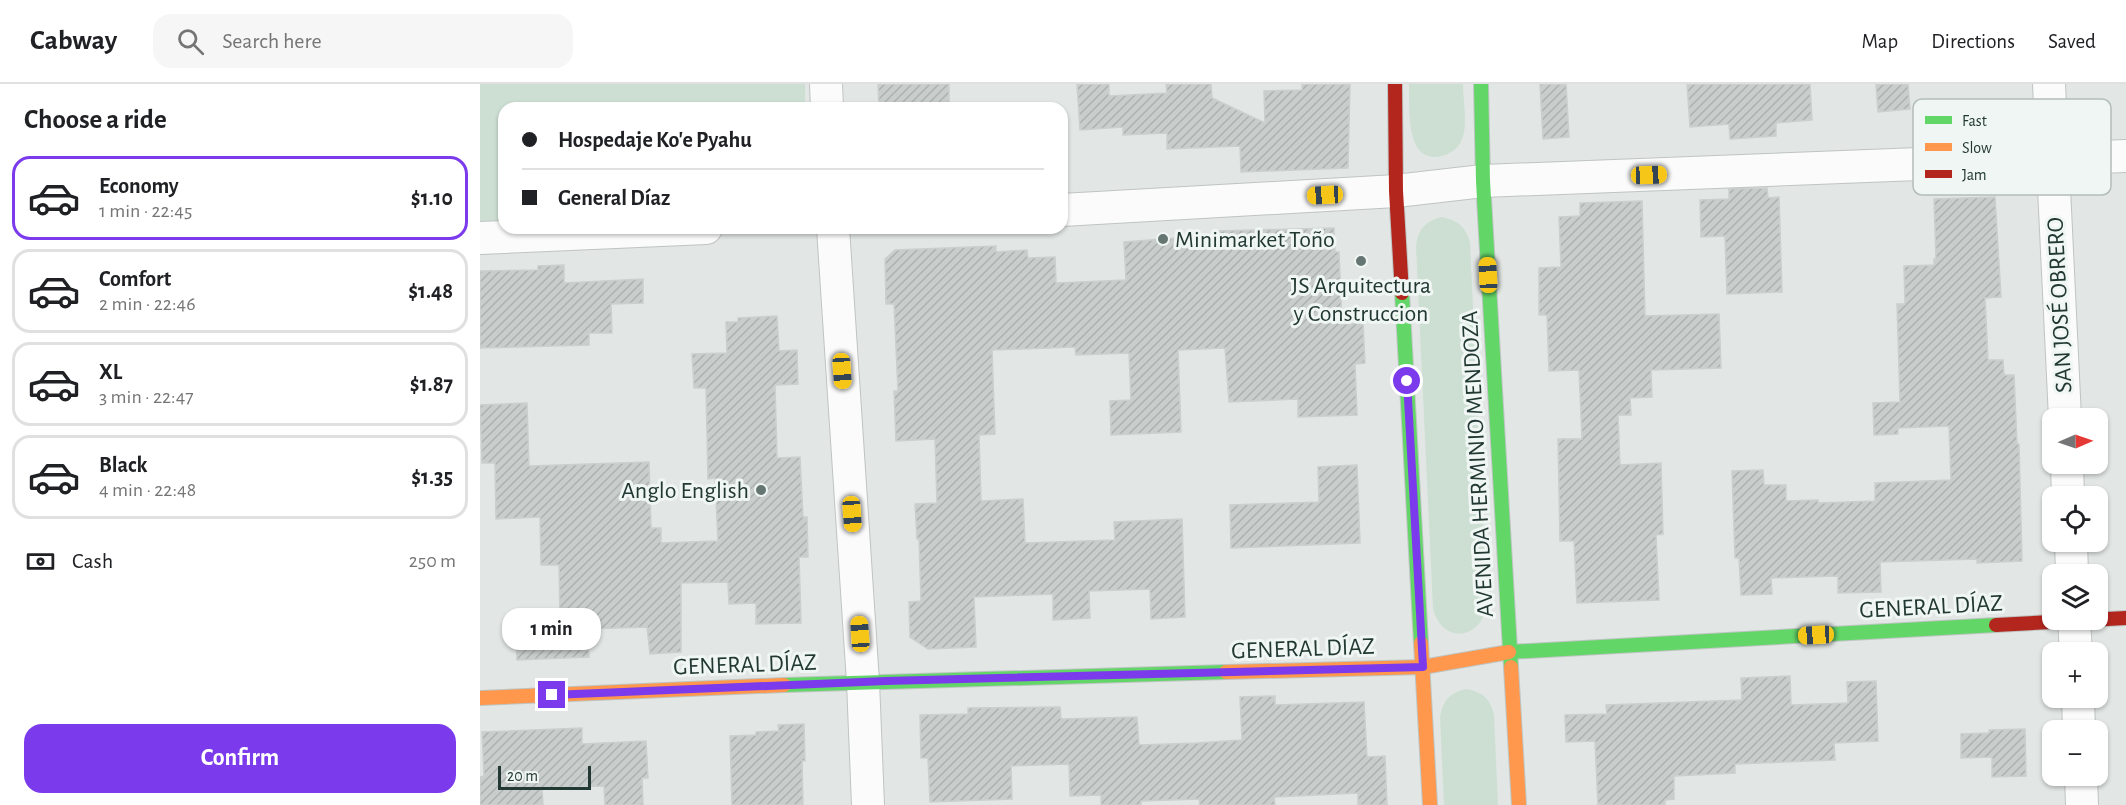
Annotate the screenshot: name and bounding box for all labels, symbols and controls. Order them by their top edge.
search box [153,14,573,68]
icon: search [174,25,207,58]
text: Cabway [30,27,117,55]
text: Search here [222,30,322,52]
text: Map [1862,31,1898,52]
text: Directions [1931,31,2015,52]
text: Saved [2048,31,2096,52]
legend [1913,99,2111,195]
text: Choose a ride [24,106,167,133]
text: Fast [1962,113,1987,129]
text: Hospedaje Ko'e Pyahu [558,129,752,151]
text: Slow [1962,140,1992,156]
car [1631,165,1667,185]
text: Jam [1962,167,1987,183]
icon: car [27,171,81,225]
text: Economy [99,175,179,197]
car [1307,185,1343,205]
text: $1.10 [411,187,453,209]
text: General Díaz [558,187,670,209]
text: 1 min · 22:45 [99,201,192,221]
street label: SAN JOSÉ OBRERO [2041,216,2077,394]
place label: Minimarket Toño [1175,228,1335,252]
marker: Minimarket Toño [1156,232,1170,246]
marker: JS Arquitectura y Construccion [1354,254,1368,268]
car [1478,257,1498,293]
icon: car [27,264,81,318]
text: Comfort [99,268,171,290]
place label: JS Arquitectura y Construccion [1291,274,1431,326]
text: $1.48 [408,280,453,302]
text: 2 min · 22:46 [99,294,196,314]
street label: AVENIDA HERMINIO MENDOZA [1458,310,1498,618]
car [832,352,852,390]
icon: car [27,357,81,411]
text: XL [99,361,122,383]
route start [1393,367,1420,394]
text: $1.87 [410,373,453,395]
text: 3 min · 22:47 [99,387,194,407]
north arrow [2042,408,2108,474]
map controls [2042,408,2108,786]
icon: car [27,450,81,504]
text: Black [99,454,147,476]
text: $1.35 [411,466,453,488]
place label: Anglo English [621,479,749,503]
text: 4 min · 22:48 [99,480,196,500]
marker: Anglo English [754,483,768,497]
button: locate [2042,486,2108,552]
car [842,495,862,533]
icon: cash [24,545,57,578]
text: Cash [72,550,113,572]
text: 250 m [409,551,456,571]
button: layers [2042,564,2108,630]
street label: GENERAL DÍAZ [1859,589,2003,623]
callout: 1 min [502,608,602,650]
car [850,615,870,653]
text: 1 min [530,619,573,639]
car [1798,625,1834,645]
street label: GENERAL DÍAZ [1231,633,1375,663]
button: + [2042,642,2108,708]
street label: GENERAL DÍAZ [673,649,817,679]
route end [538,681,565,708]
button: − [2042,720,2108,786]
button: Confirm [24,724,456,793]
scale bar [498,763,591,790]
text: 20 m [507,768,538,784]

